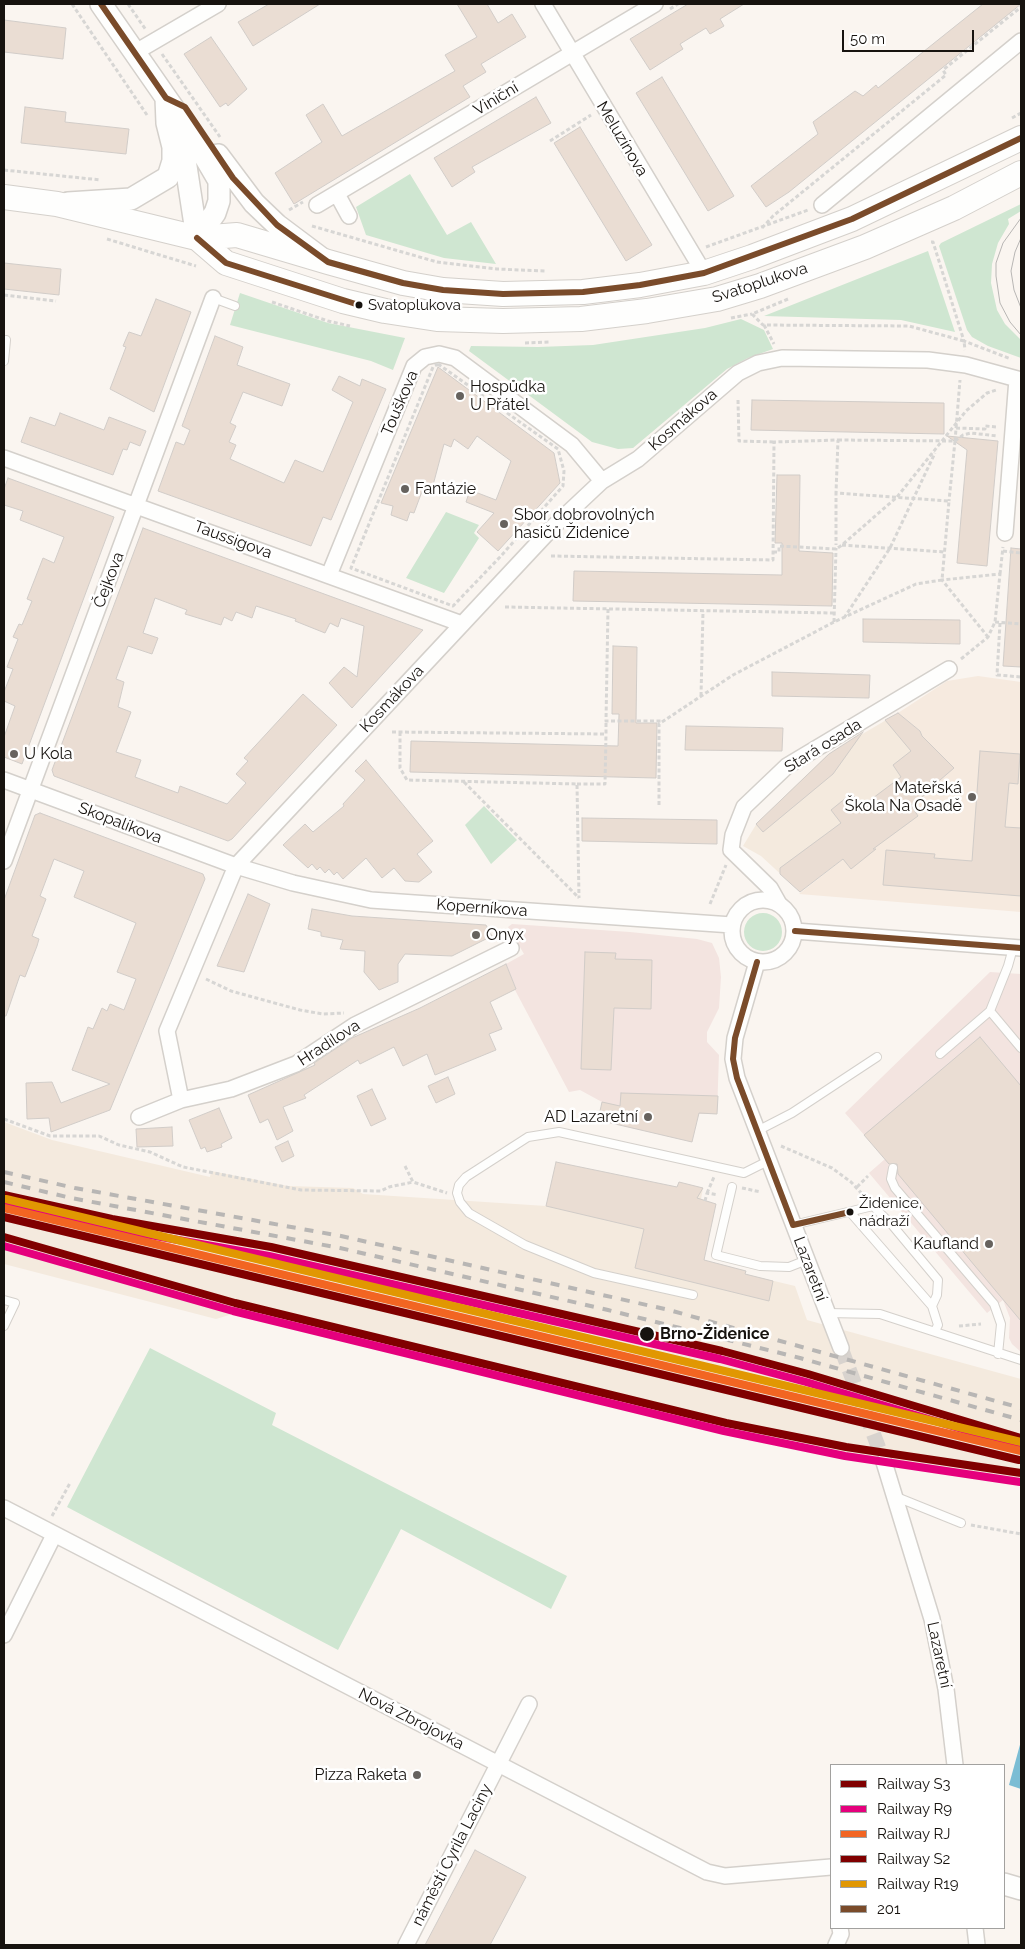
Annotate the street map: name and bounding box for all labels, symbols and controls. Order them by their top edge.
scale bar [845,20,978,52]
text: 50 m [850,30,885,48]
street label: Viniční [470,78,522,120]
street label: Meluzínova [592,98,652,180]
street label: Svatoplukova [710,259,810,307]
place label: Svatoplukova [368,296,461,314]
marker: Svatoplukova [354,300,364,310]
street label: Touškova [378,367,422,439]
place label: Hospůdka U Přátel [470,377,545,415]
street label: Kosmákova [645,385,721,455]
marker: Hospůdka U Přátel [454,390,466,402]
place label: Fantázie [415,479,476,499]
marker: Fantázie [399,483,411,495]
place label: Sbor dobrovolných hasičů Židenice [514,505,654,543]
street label: Taussigova [191,517,275,563]
marker: Sbor dobrovolných hasičů Židenice [498,518,510,530]
street label: Čejkova [90,549,128,611]
street label: Kosmákova [356,661,428,737]
street label: Stará osada [781,715,865,777]
place label: U Kola [24,744,73,764]
marker: U Kola [8,748,20,760]
place label: Mateřská Škola Na Osadě [845,778,962,816]
marker: Mateřská Škola Na Osadě [966,791,978,803]
street label: Skopalíkova [75,798,165,848]
street label: Koperníkova [436,895,528,921]
place label: Onyx [486,925,524,945]
marker: Onyx [470,929,482,941]
street label: Hradilova [294,1016,364,1070]
place label: AD Lazaretní [544,1107,638,1127]
marker: AD Lazaretní [642,1111,654,1123]
place label: Židenice, nádraží [859,1194,922,1229]
marker: Židenice, nádraží [845,1207,855,1217]
street label: Lazaretní [789,1234,831,1304]
place label: Kaufland [913,1234,979,1254]
marker: Kaufland [983,1238,995,1250]
place label: Brno-Židenice [660,1324,769,1344]
marker: Brno-Židenice [638,1325,656,1343]
street label: Lazaretní [923,1620,955,1690]
street label: Nová Zbrojovka [355,1684,467,1754]
legend [830,1764,1005,1929]
place label: Pizza Raketa [315,1765,407,1785]
marker: Pizza Raketa [411,1769,423,1781]
text: Railway S3 [877,1775,951,1793]
street label: náměstí Cyrila Laciny [408,1781,496,1929]
text: Railway R9 [877,1800,952,1818]
text: Railway RJ [877,1825,950,1843]
text: Railway S2 [877,1850,950,1868]
text: Railway R19 [877,1875,958,1893]
text: 201 [877,1900,900,1918]

